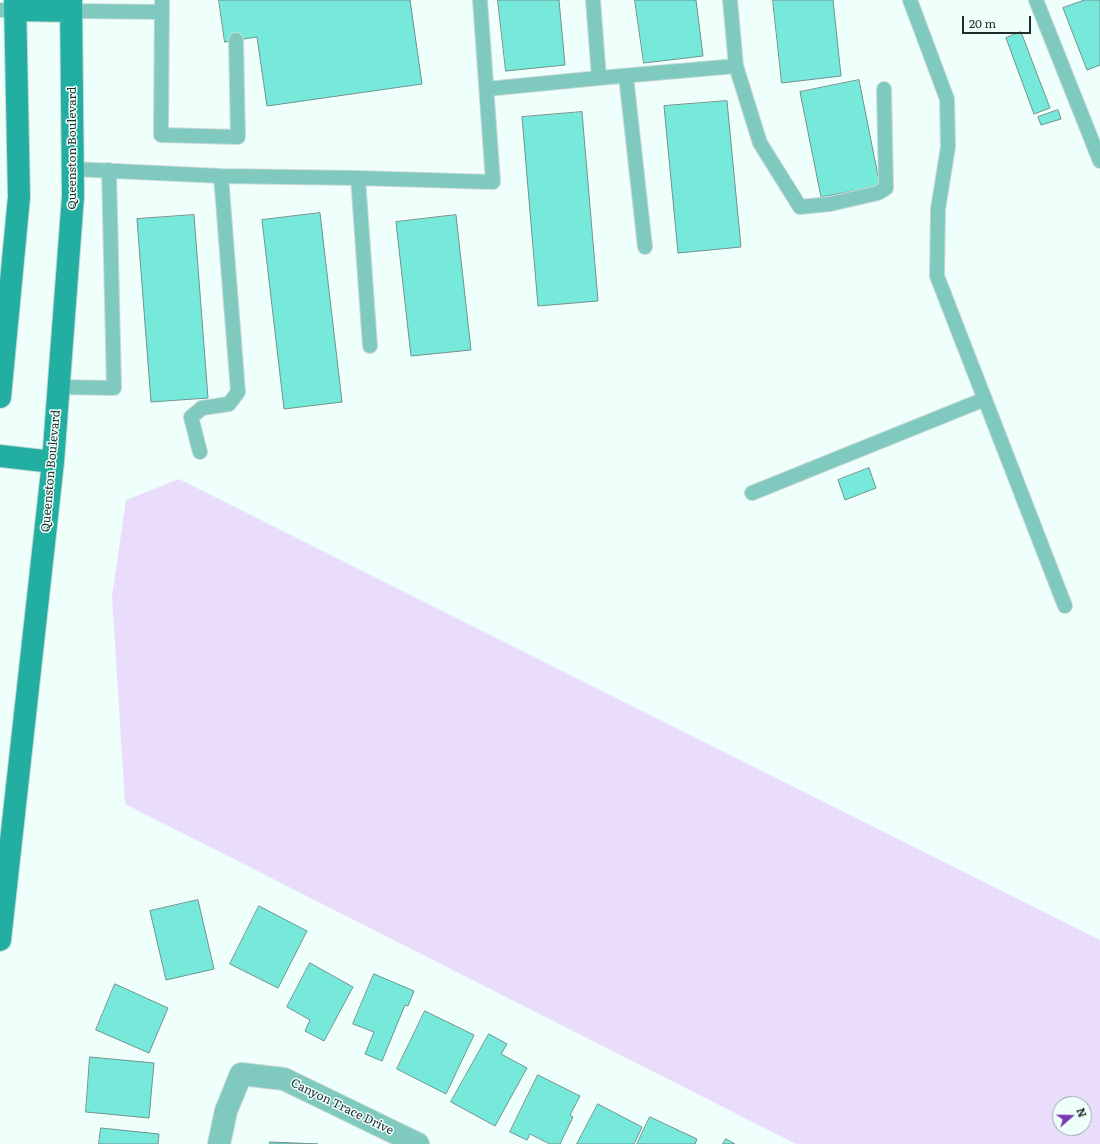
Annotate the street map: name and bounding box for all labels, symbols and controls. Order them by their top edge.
scale bar [964,8,1033,34]
text: 20 m [969,14,996,32]
street label: Queenston Boulevard [65,87,79,209]
street label: Queenston Boulevard [38,409,64,533]
street label: Canyon Trace Drive [288,1076,396,1138]
north arrow [1052,1096,1092,1136]
text: N [1073,1105,1091,1119]

